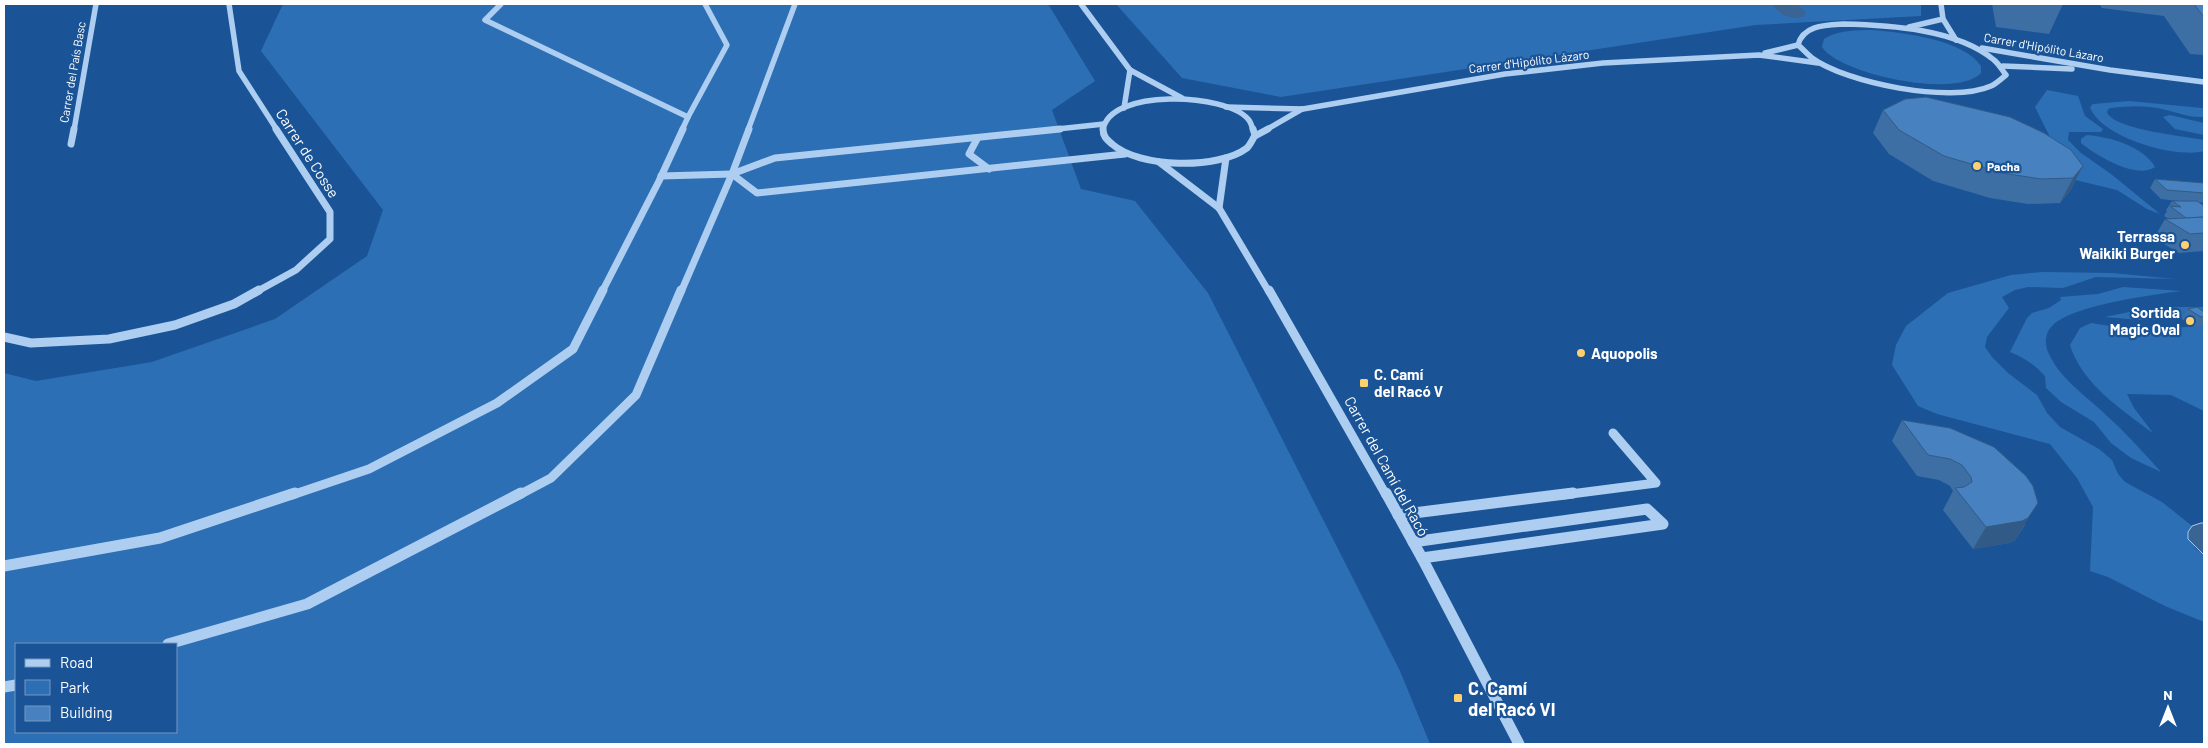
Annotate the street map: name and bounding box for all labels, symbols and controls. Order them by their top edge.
street label: Carrer del País Basc [56,20,88,124]
street label: Carrer d'Hipólito Lázaro [1983,30,2105,64]
street label: Carrer d'Hipólito Lázaro [1468,47,1590,75]
street label: Carrer de Cosse [273,105,343,201]
place label: Pacha [1987,159,2020,173]
marker: Pacha [1971,160,1983,172]
place label: Terrassa Waikiki Burger [2079,227,2175,262]
marker: Terrassa Waikiki Burger [2179,239,2191,251]
place label: Sortida Magic Oval [2110,303,2180,338]
marker: Sortida Magic Oval [2184,315,2196,327]
place label: Aquopolis [1591,344,1658,362]
marker: Aquopolis [1575,347,1587,359]
place label: C. Camí del Racó V [1374,365,1443,400]
marker: C. Camí del Racó V [1358,377,1370,389]
street label: Carrer del Camí del Racó [1341,393,1433,539]
legend [15,643,178,733]
text: Road [60,653,93,671]
place label: C. Camí del Racó VI [1468,677,1556,720]
text: Park [60,678,90,696]
north arrow [2143,683,2193,733]
text: N [2163,686,2173,703]
marker: C. Camí del Racó VI [1452,692,1464,704]
text: Building [60,703,113,721]

